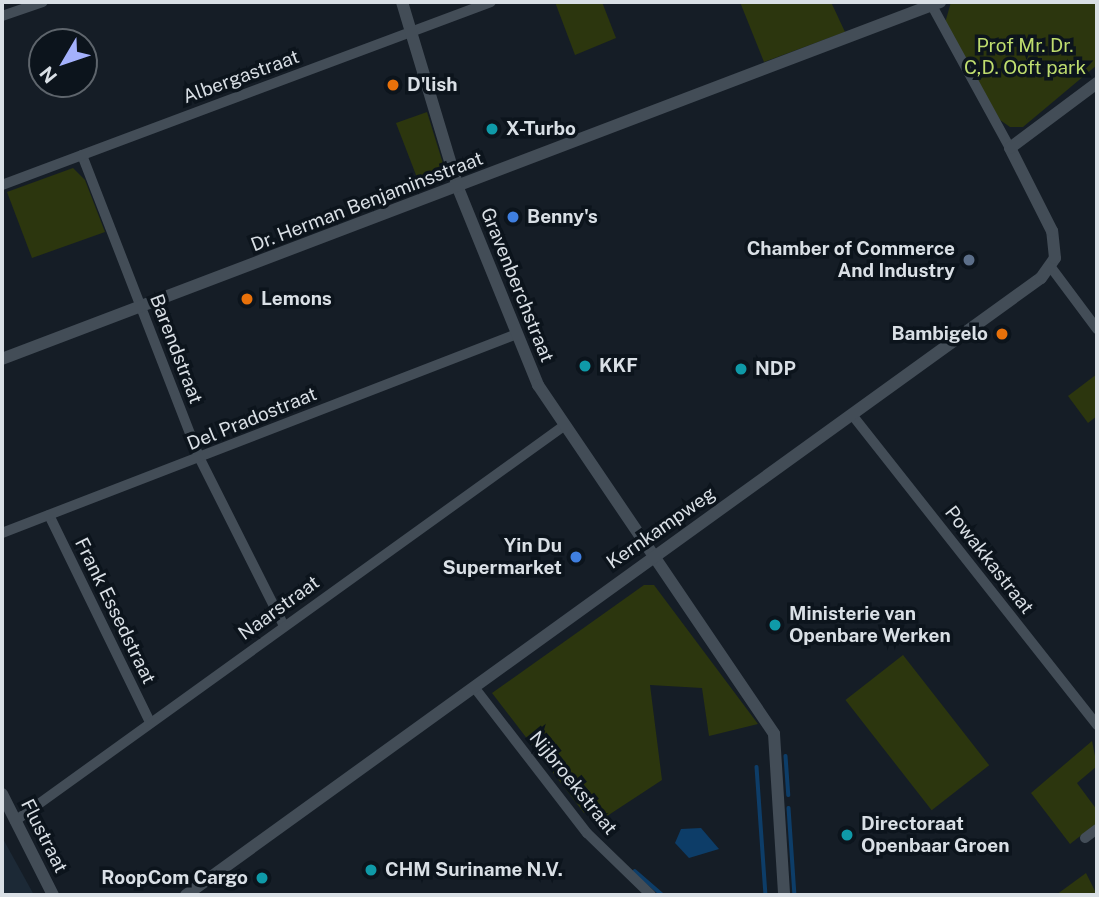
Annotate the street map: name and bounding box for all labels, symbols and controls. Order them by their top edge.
north arrow [28,28,98,98]
park label: Prof Mr. Dr. C,D. Ooft park [964,35,1086,79]
street label: Albergastraat [180,45,302,109]
text: N [35,62,61,88]
place label: D'lish [407,74,458,96]
marker: D'lish [385,77,401,93]
place label: X-Turbo [506,118,576,140]
marker: X-Turbo [484,121,500,137]
street label: Dr. Herman Benjaminsstraat [248,147,486,257]
street label: Gravenberchstraat [476,204,558,366]
place label: Benny's [527,206,598,228]
marker: Benny's [505,209,521,225]
place label: Chamber of Commerce And Industry [747,238,955,282]
marker: Chamber of Commerce And Industry [961,252,977,268]
place label: Lemons [261,288,332,310]
street label: Barendstraat [145,291,207,407]
marker: Lemons [239,291,255,307]
place label: Bambigelo [891,323,988,345]
marker: Bambigelo [994,326,1010,342]
place label: KKF [599,355,638,377]
marker: KKF [577,358,593,374]
place label: NDP [755,358,796,380]
marker: NDP [733,361,749,377]
street label: Del Pradostraat [184,383,320,455]
street label: Kernkampweg [602,482,720,574]
street label: Powakkastraat [940,501,1038,619]
street label: Frank Essedstraat [70,534,160,688]
place label: Yin Du Supermarket [443,535,562,579]
marker: Yin Du Supermarket [568,549,584,565]
street label: Naarstraat [234,571,324,645]
place label: Ministerie van Openbare Werken [789,603,951,647]
marker: Ministerie van Openbare Werken [767,617,783,633]
street label: Nijbroekstraat [524,727,622,839]
street label: Flustraat [16,795,72,877]
place label: Directoraat Openbaar Groen [861,813,1009,857]
marker: Directoraat Openbaar Groen [839,827,855,843]
place label: CHM Suriname N.V. [385,859,563,881]
marker: CHM Suriname N.V. [363,862,379,878]
place label: RoopCom Cargo [101,867,248,889]
marker: RoopCom Cargo [254,870,270,886]

